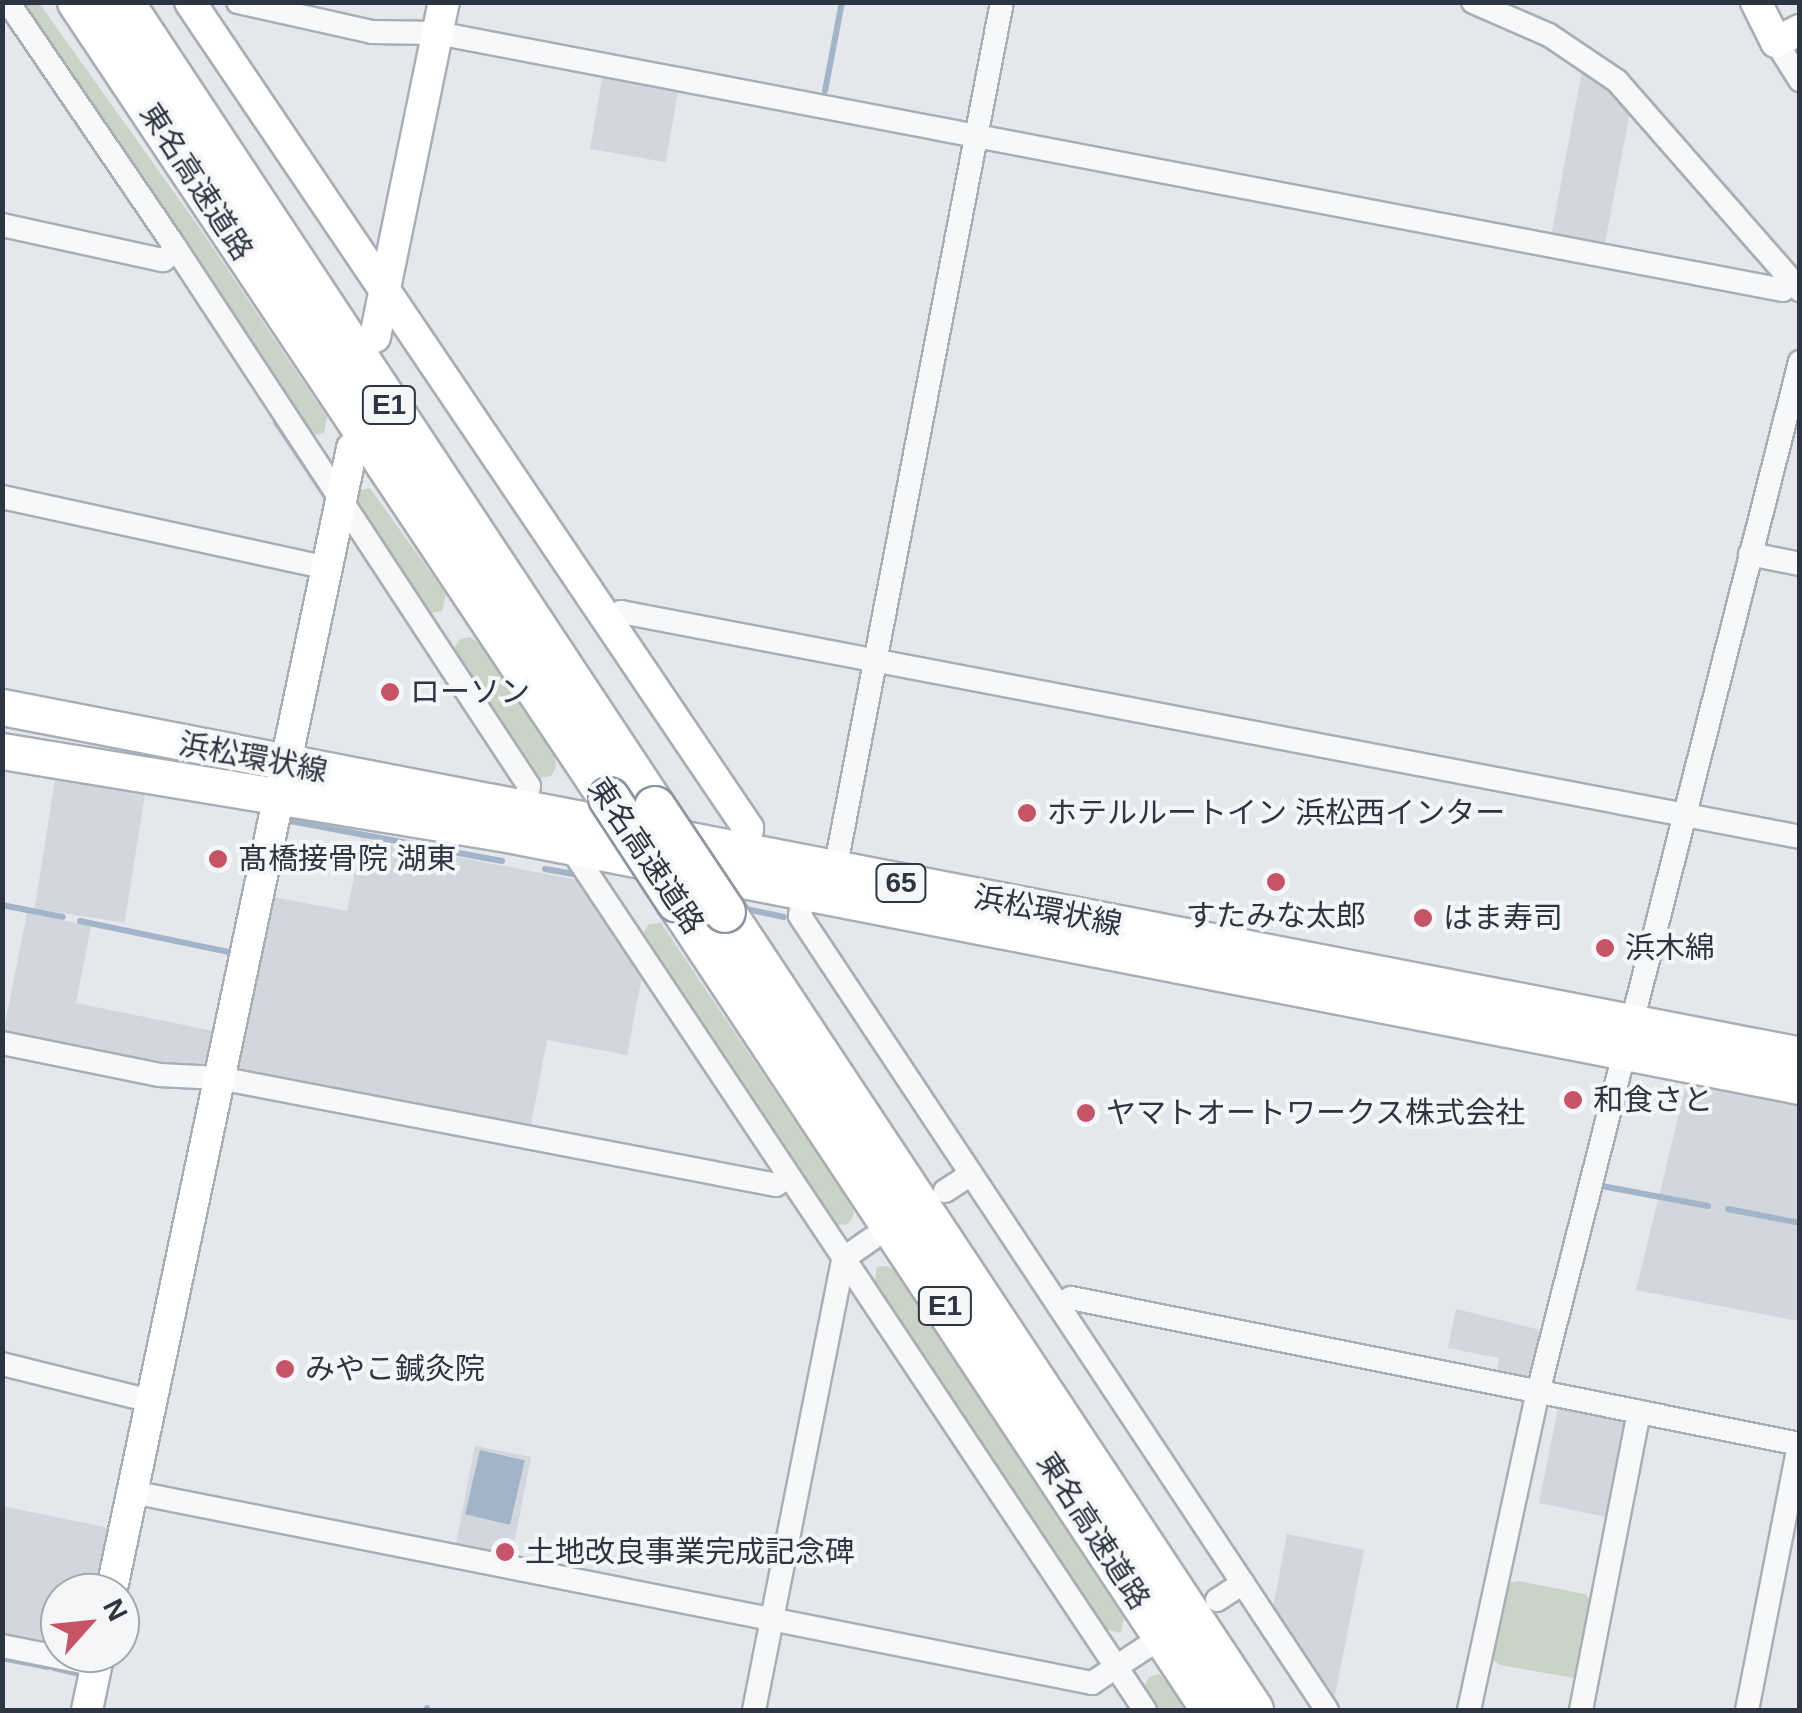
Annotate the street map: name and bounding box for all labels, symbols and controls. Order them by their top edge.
street label: 東名高速道路 [132,97,260,267]
road number: E1 [362,382,416,428]
place label: ローソン [410,674,530,710]
marker: ローソン [379,681,401,703]
street label: 浜松環状線 [176,726,330,790]
street label: 東名高速道路 [581,771,711,941]
place label: ホテルルートイン 浜松西インター [1047,795,1505,831]
marker: ホテルルートイン 浜松西インター [1016,802,1038,824]
place label: 髙橋接骨院 湖東 [238,841,456,877]
marker: 髙橋接骨院 湖東 [207,848,229,870]
road number: 65 [874,860,928,906]
marker: すたみな太郎 [1265,871,1287,893]
street label: 浜松環状線 [971,879,1125,943]
place label: すたみな太郎 [1186,898,1366,934]
place label: はま寿司 [1443,900,1563,936]
marker: はま寿司 [1412,907,1434,929]
place label: 浜木綿 [1625,930,1715,966]
marker: 浜木綿 [1594,937,1616,959]
place label: 和食さと [1593,1082,1713,1118]
marker: 和食さと [1562,1089,1584,1111]
place label: ヤマトオートワークス株式会社 [1106,1095,1526,1131]
marker: ヤマトオートワークス株式会社 [1075,1102,1097,1124]
road number: E1 [918,1283,972,1329]
place label: みやこ鍼灸院 [305,1351,485,1387]
marker: みやこ鍼灸院 [274,1358,296,1380]
street label: 東名高速道路 [1029,1446,1157,1616]
place label: 土地改良事業完成記念碑 [525,1534,855,1570]
marker: 土地改良事業完成記念碑 [494,1541,516,1563]
north arrow [40,1573,140,1673]
text: N [97,1594,134,1626]

